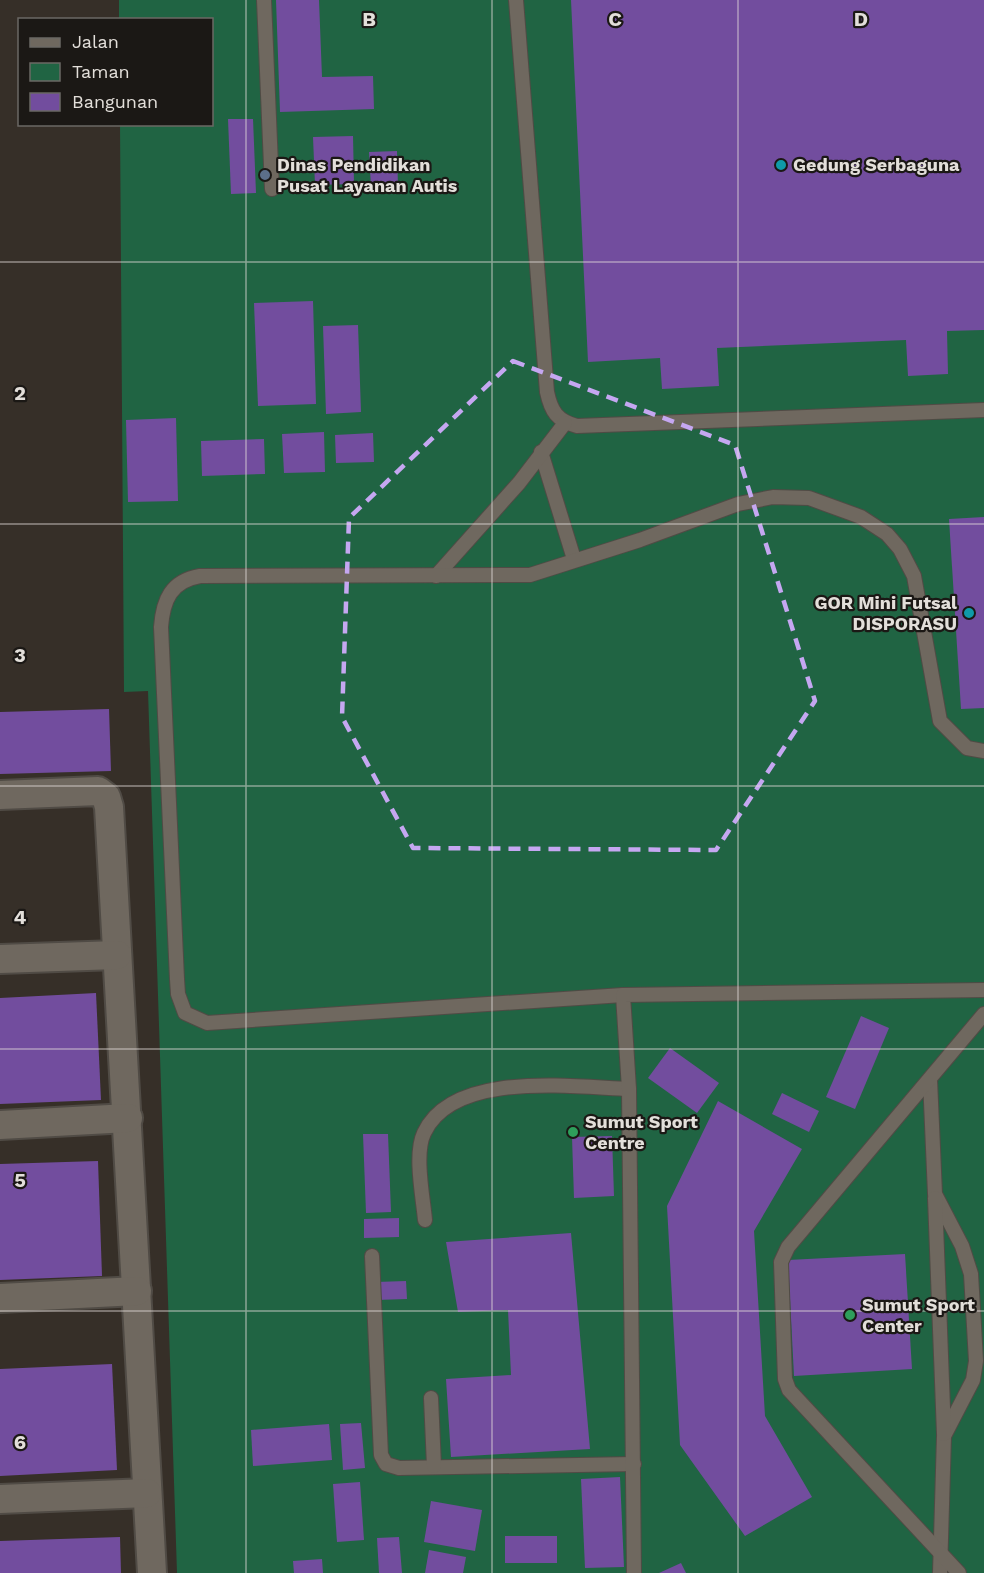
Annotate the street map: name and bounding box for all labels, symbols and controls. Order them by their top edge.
text: B [362,7,376,31]
text: C [608,7,622,31]
text: D [854,7,868,31]
legend [18,18,213,126]
text: Jalan [72,31,119,52]
text: Taman [72,61,130,82]
text: Bangunan [72,91,158,112]
place label: Dinas Pendidikan Pusat Layanan Autis [277,154,458,196]
place label: Gedung Serbaguna [793,154,960,175]
marker: Gedung Serbaguna [774,158,788,172]
marker: Dinas Pendidikan Pusat Layanan Autis [258,168,272,182]
text: 2 [14,381,26,405]
place label: GOR Mini Futsal DISPORASU [814,592,957,634]
marker: GOR Mini Futsal DISPORASU [962,606,976,620]
text: 3 [14,643,26,667]
text: 4 [14,905,27,929]
place label: Sumut Sport Centre [585,1111,698,1153]
marker: Sumut Sport Centre [566,1125,580,1139]
text: 5 [14,1168,26,1192]
place label: Sumut Sport Center [862,1294,975,1336]
marker: Sumut Sport Center [843,1308,857,1322]
text: 6 [14,1430,26,1454]

